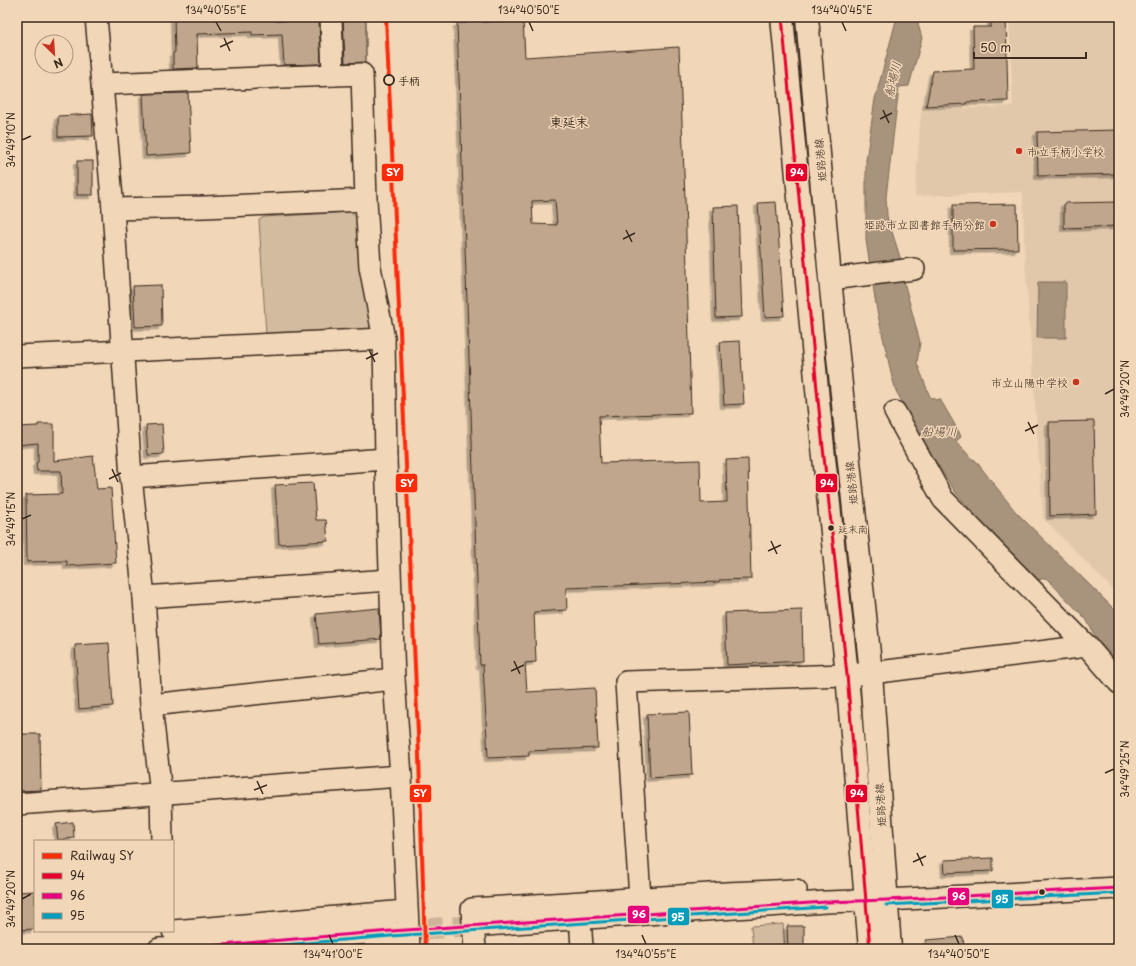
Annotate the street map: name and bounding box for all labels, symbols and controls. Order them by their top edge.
text: 134°40'55"E [185,2,247,17]
text: 134°40'50"E [498,2,560,17]
text: 134°40'45"E [812,2,872,17]
north arrow [34,34,74,74]
scale bar [974,34,1086,60]
text: 50 m [980,38,1011,56]
text: N [51,54,66,73]
water label: 船場川 [879,59,905,99]
place label: 手柄 [398,72,420,89]
marker: 手柄 [383,74,395,86]
text: 34°49'10"N [3,112,18,168]
district label: 東延末 [549,112,589,131]
street label: 姫路港線 [810,137,830,183]
place label: 市立手柄小学校 [1027,143,1104,160]
marker: 市立手柄小学校 [1014,146,1024,156]
line badge: SY [381,163,404,182]
text: SY [386,163,401,180]
line badge: 94 [785,163,808,182]
text: 94 [790,163,805,180]
place label: 姫路市立図書館手柄分館 [864,216,985,233]
marker: 姫路市立図書館手柄分館 [988,219,998,229]
text: 34°49'20"N [1117,360,1132,418]
place label: 市立山陽中学校 [991,374,1068,391]
marker: 市立山陽中学校 [1071,377,1081,387]
water label: 船場川 [921,422,957,440]
street label: 姫路港線 [840,460,862,506]
line badge: SY [395,473,418,493]
line badge: 94 [815,473,838,493]
text: SY [400,474,415,491]
text: 94 [820,474,835,491]
text: 34°49'15"N [3,491,18,546]
place label: 延末南 [838,521,868,536]
marker: 延末南 [826,523,836,533]
text: 34°49'25"N [1117,740,1132,798]
street label: 姫路港線 [870,782,890,828]
line badge: SY [409,784,432,803]
text: SY [413,784,428,801]
line badge: 94 [845,784,868,803]
text: 94 [850,784,865,801]
legend [34,840,174,932]
text: Railway SY [70,846,134,864]
text: 94 [70,866,85,884]
text: 34°49'20"N [3,870,18,928]
text: 96 [70,886,85,904]
line badge: 96 [947,887,970,906]
text: 96 [952,887,966,904]
unlabelled marker [1037,887,1047,897]
line badge: 95 [991,889,1014,909]
text: 95 [995,890,1009,907]
line badge: 96 [627,905,650,924]
text: 96 [632,905,646,922]
text: 95 [70,906,85,924]
line badge: 95 [667,907,690,926]
text: 95 [671,908,685,925]
text: 134°41'00"E [303,946,363,961]
text: 134°40'55"E [615,946,677,961]
text: 134°40'50"E [928,946,990,961]

